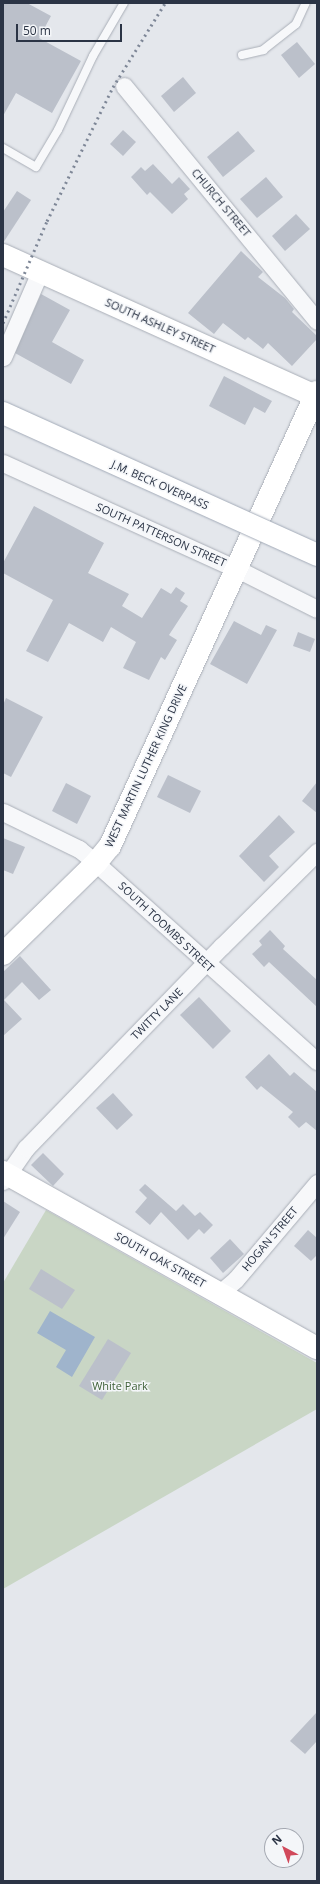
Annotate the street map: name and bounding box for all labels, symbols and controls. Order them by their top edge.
scale bar [18,16,124,42]
text: 50 m [23,22,51,39]
street label: CHURCH STREET [189,166,253,240]
street label: SOUTH ASHLEY STREET [103,296,217,356]
street label: J.M. BECK OVERPASS [109,458,211,512]
street label: SOUTH PATTERSON STREET [94,500,228,570]
street label: WEST MARTIN LUTHER KING DRIVE [102,682,190,850]
street label: SOUTH TOOMBS STREET [115,879,217,975]
street label: TWITTY LANE [128,985,186,1043]
street label: HOGAN STREET [239,1204,301,1274]
street label: SOUTH OAK STREET [112,1230,208,1290]
park label: White Park [92,1379,148,1393]
north arrow [264,1828,304,1868]
text: N [268,1831,285,1848]

